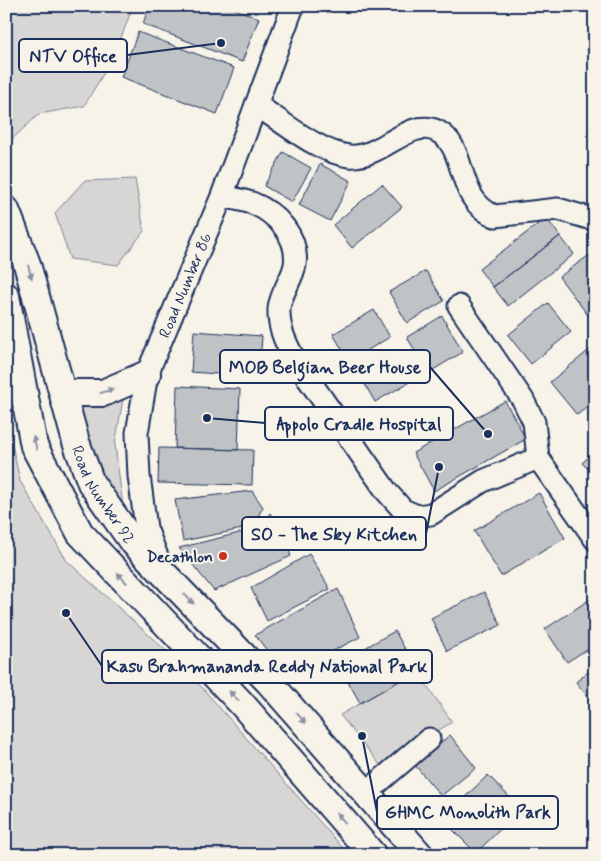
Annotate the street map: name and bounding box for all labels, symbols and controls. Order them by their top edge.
callout: NTV Office [19,39,127,72]
text: NTV Office [29,45,117,69]
street label: Road Number 86 [154,230,217,341]
one-way arrow [26,265,34,280]
callout: MOB Belgian Beer House [220,350,430,383]
text: MOB Belgian Beer House [229,356,422,382]
one-way arrow [100,386,115,394]
callout: Appolo Cradle Hospital [265,407,453,440]
text: Appolo Cradle Hospital [277,413,442,438]
one-way arrow [30,436,38,451]
street label: Road Number 92 [66,443,139,548]
callout: SO - The Sky Kitchen [242,517,426,550]
text: SO - The Sky Kitchen [251,523,417,547]
place label: Decathlon [146,547,213,568]
marker: Decathlon [217,550,229,562]
one-way arrow [116,573,128,585]
one-way arrow [183,593,195,605]
callout: Kasu Brahmananda Reddy National Park [102,650,432,683]
text: Kasu Brahmananda Reddy National Park [107,655,428,679]
one-way arrow [228,690,240,702]
one-way arrow [295,711,306,724]
callout: GHMC Monolith Park [377,796,558,829]
text: GHMC Monolith Park [385,801,551,825]
one-way arrow [336,812,347,825]

